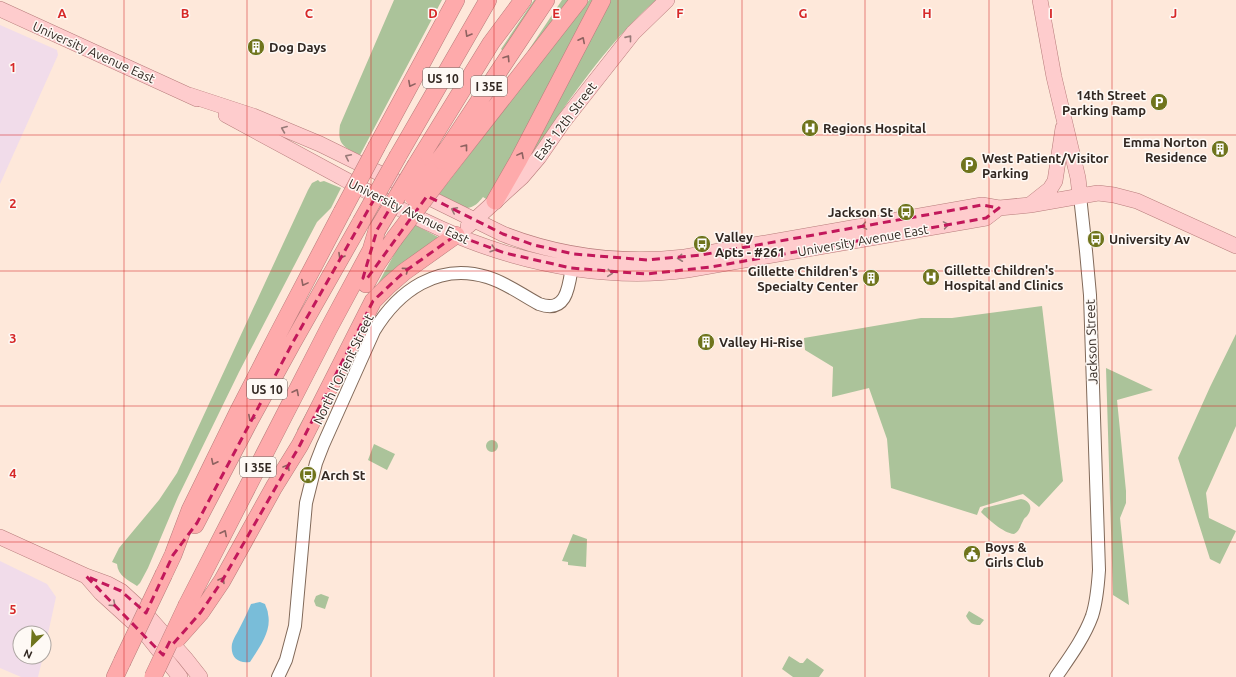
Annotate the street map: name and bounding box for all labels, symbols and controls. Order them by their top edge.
text: A [57,6,67,20]
text: B [181,6,190,20]
text: C [305,6,314,20]
text: D [428,6,438,20]
text: E [552,6,560,20]
text: F [676,6,684,20]
text: G [799,6,808,20]
text: H [922,6,932,20]
text: I [1049,6,1053,20]
text: J [1171,6,1177,20]
street label: University Avenue East [31,19,157,85]
one-way arrow [466,30,473,37]
one-way arrow [625,36,632,43]
building icon: Dog Days [246,37,266,57]
one-way arrow [577,37,584,44]
place label: Dog Days [269,40,327,54]
one-way arrow [502,55,510,62]
text: 1 [9,60,17,74]
road number: US 10 [423,68,463,88]
road number: I 35E [471,76,507,96]
street label: East 12th Street [531,79,599,163]
one-way arrow [409,80,416,87]
place label: 14th Street Parking Ramp [1062,88,1146,117]
parking icon: 14th Street Parking Ramp [1149,92,1169,112]
hospital icon: Regions Hospital [800,118,820,138]
place label: Regions Hospital [823,121,926,135]
one-way arrow [281,126,289,134]
place label: Emma Norton Residence [1123,135,1207,164]
building icon: Emma Norton Residence [1210,139,1230,159]
one-way arrow [461,144,468,151]
place label: West Patient/Visitor Parking [982,151,1109,180]
one-way arrow [516,152,524,159]
one-way arrow [344,155,352,162]
parking icon: West Patient/Visitor Parking [959,155,979,175]
street label: University Avenue East [346,176,472,246]
text: 2 [9,196,17,210]
bus stop icon: Jackson St [896,202,916,222]
place label: Jackson St [828,205,893,219]
one-way arrow [450,207,458,215]
one-way arrow [861,221,867,230]
one-way arrow [943,221,949,230]
street label: University Avenue East [797,222,929,258]
bus stop icon: University Av [1086,229,1106,249]
place label: Valley Apts - #261 [715,230,785,259]
place label: University Av [1109,232,1190,246]
bus stop icon: Valley Apts - #261 [692,234,712,254]
one-way arrow [489,244,496,253]
one-way arrow [339,252,346,259]
one-way arrow [677,253,684,262]
place label: Gillette Children's Hospital and Clinics [944,263,1063,292]
place label: Gillette Children's Specialty Center [748,264,859,293]
hospital icon: Gillette Children's Hospital and Clinics [921,267,941,287]
one-way arrow [402,268,409,275]
one-way arrow [607,268,613,277]
building icon: Gillette Children's Specialty Center [861,268,881,288]
one-way arrow [301,279,309,287]
street label: Jackson Street [1083,299,1099,385]
street label: North l'Orient Street [310,312,376,426]
text: 3 [9,331,17,345]
building icon: Valley Hi-Rise [696,332,716,352]
place label: Valley Hi-Rise [719,335,803,349]
road number: US 10 [247,379,287,399]
one-way arrow [291,389,299,397]
one-way arrow [248,414,256,421]
road number: I 35E [240,457,276,477]
one-way arrow [211,458,218,465]
one-way arrow [282,464,289,471]
bus stop icon: Arch St [298,465,318,485]
text: 4 [9,466,17,480]
place label: Arch St [321,468,366,482]
one-way arrow [219,530,227,537]
place label: Boys & Girls Club [985,540,1044,569]
public building icon: Boys & Girls Club [962,544,982,564]
one-way arrow [218,577,225,584]
one-way arrow [108,599,116,606]
text: 5 [9,602,17,616]
north arrow [12,625,52,665]
text: N [22,647,34,661]

